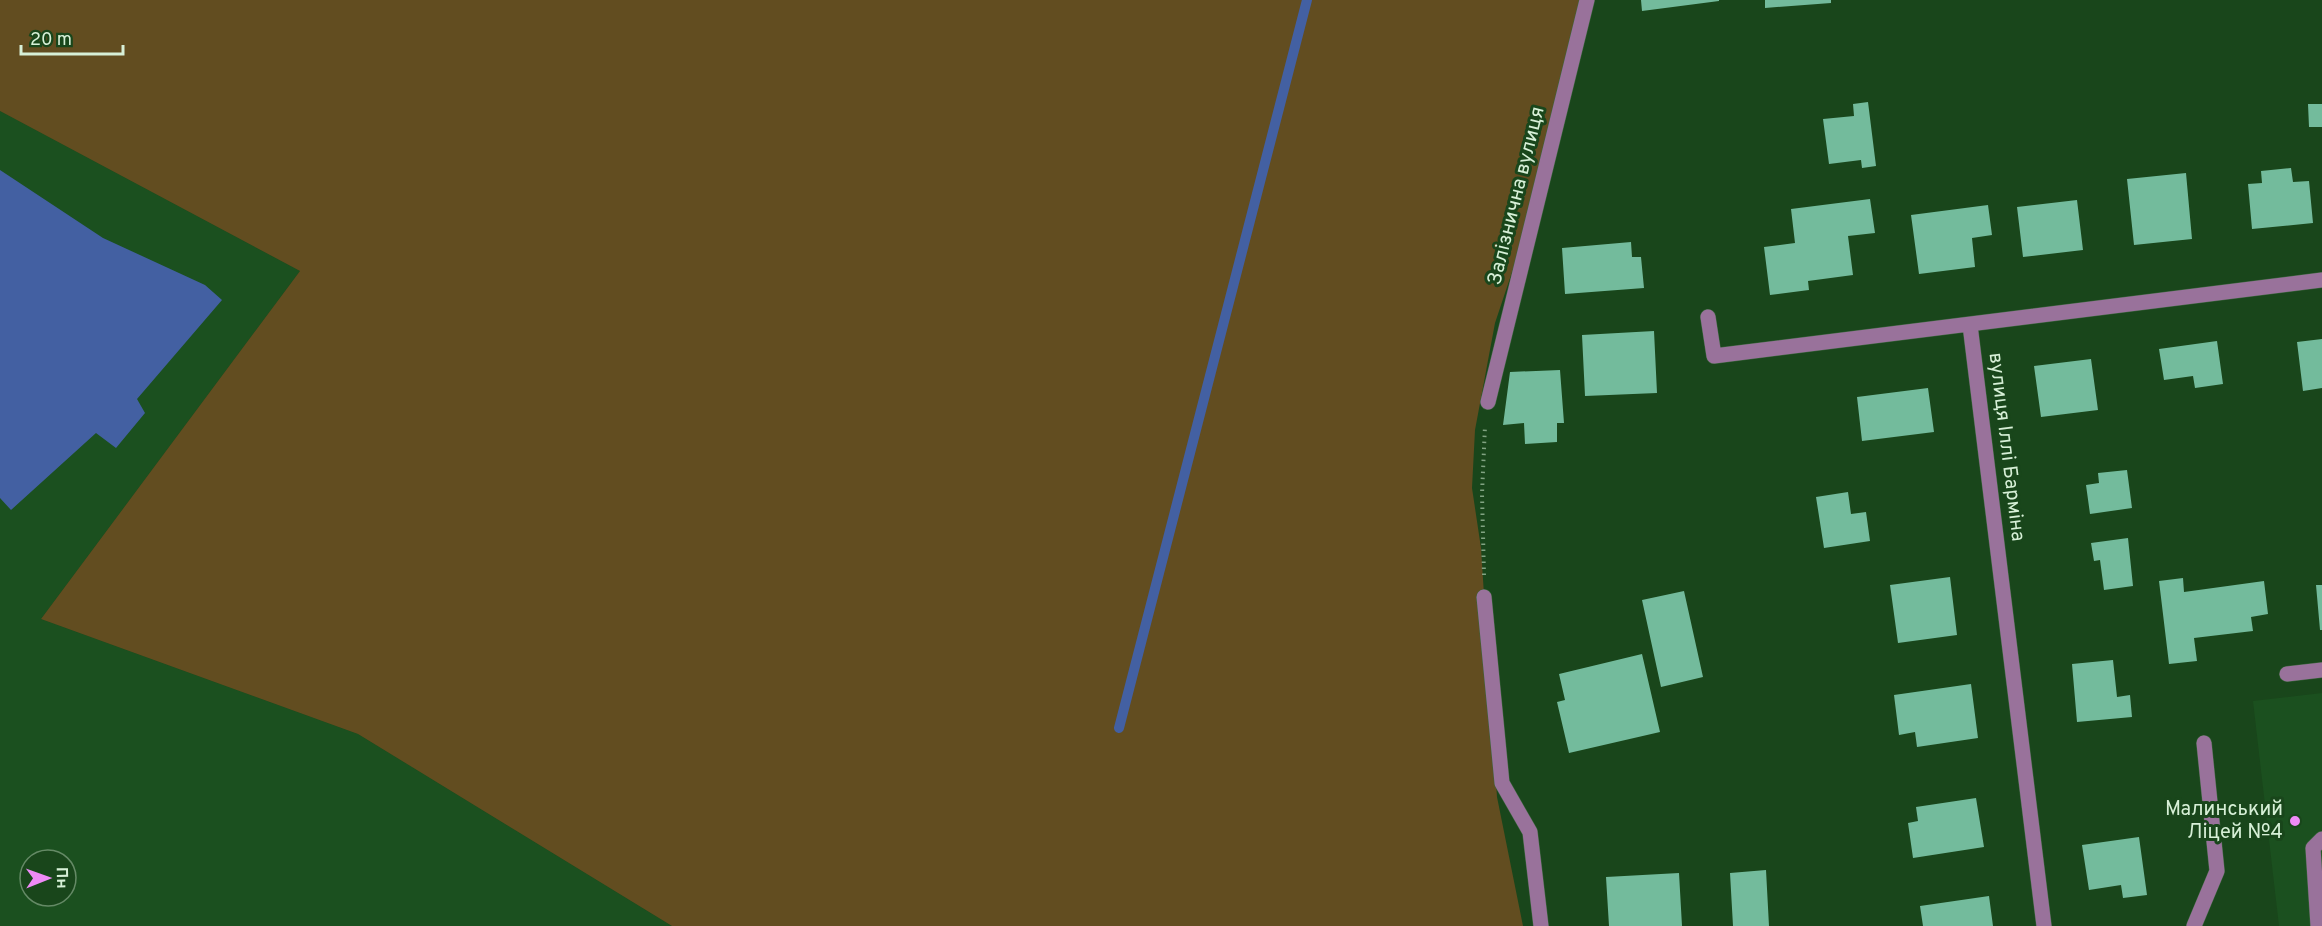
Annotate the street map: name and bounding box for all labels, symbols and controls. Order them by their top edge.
scale bar [21,18,123,56]
text: 20 m [30,29,72,52]
street label: Залізнична вулиця [1482,104,1552,288]
street label: вулиця Іллі Барміна [1982,351,2030,543]
place label: Малинський Ліцей №4 [2165,797,2283,846]
marker: Малинський Ліцей №4 [2288,814,2302,828]
north arrow [18,848,78,908]
text: Пн [51,867,71,889]

